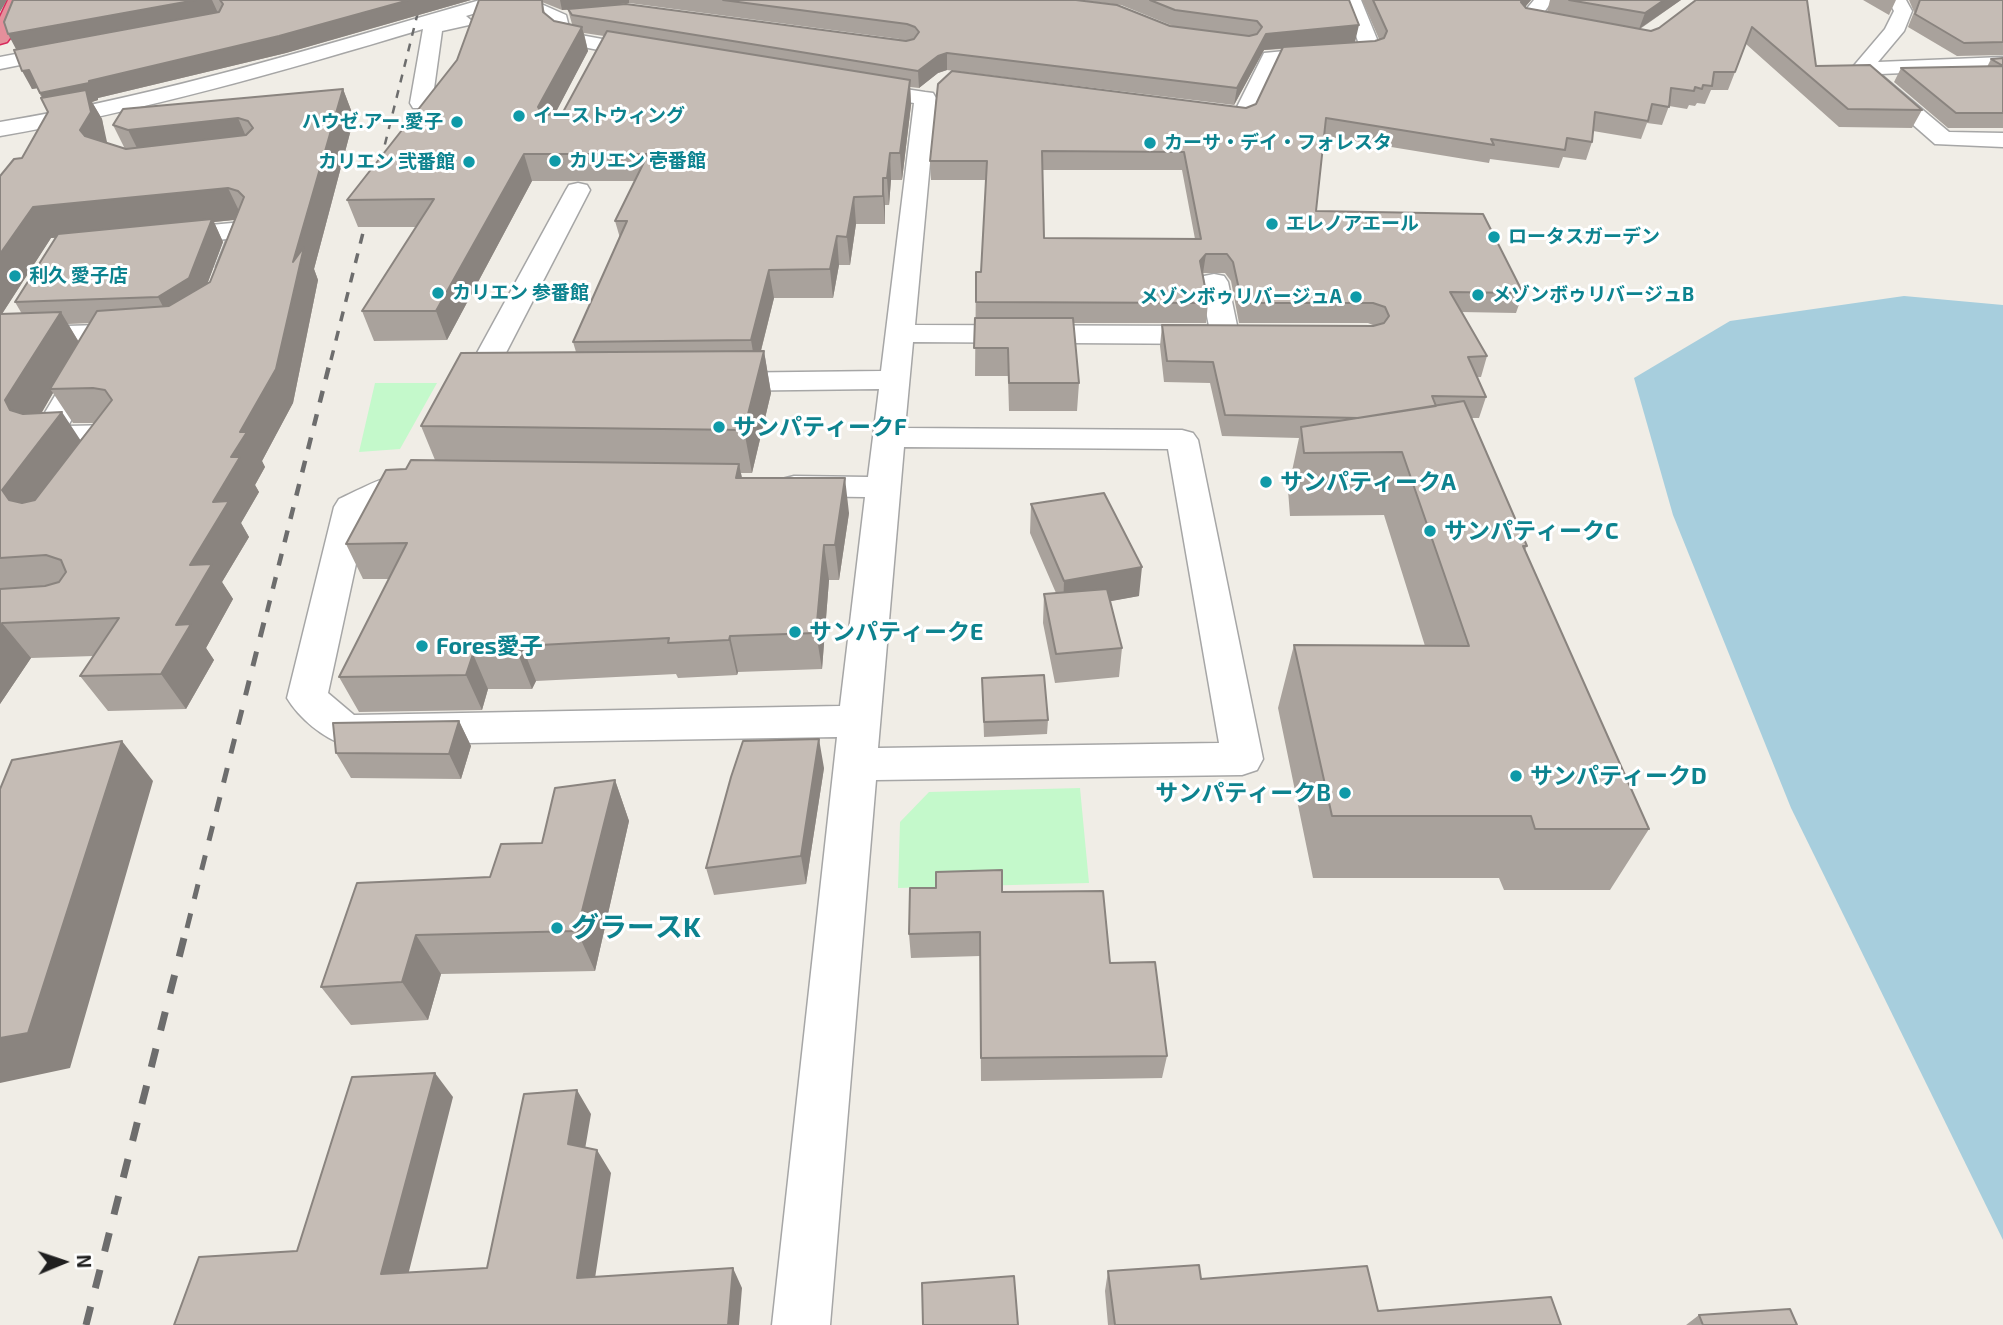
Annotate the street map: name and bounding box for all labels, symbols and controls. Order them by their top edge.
place label: イーストウィング [533,105,685,127]
marker: イーストウィング [511,108,527,124]
place label: ハウゼ.アー.愛子 [302,111,443,133]
marker: ハウゼ.アー.愛子 [449,114,465,130]
place label: カーサ・デイ・フォレスタ [1164,132,1392,154]
marker: カーサ・デイ・フォレスタ [1142,135,1158,151]
place label: カリエン 壱番館 [569,150,706,172]
place label: カリエン 弐番館 [318,151,455,173]
marker: カリエン 壱番館 [547,153,563,169]
marker: カリエン 弐番館 [461,154,477,170]
place label: エレノアエール [1286,213,1419,235]
marker: エレノアエール [1264,216,1280,232]
place label: ロータスガーデン [1508,226,1660,248]
marker: ロータスガーデン [1486,229,1502,245]
place label: 利久 愛子店 [29,265,128,287]
marker: 利久 愛子店 [7,268,23,284]
place label: カリエン 参番館 [452,282,589,304]
place label: メゾンボゥリバージュB [1492,284,1694,306]
marker: カリエン 参番館 [430,285,446,301]
place label: メゾンボゥリバージュA [1140,286,1342,308]
marker: メゾンボゥリバージュB [1470,287,1486,303]
marker: メゾンボゥリバージュA [1348,289,1364,305]
place label: サンパティークF [733,413,907,441]
marker: サンパティークF [711,419,727,435]
place label: サンパティークA [1280,468,1456,496]
marker: サンパティークA [1258,474,1274,490]
place label: サンパティークC [1444,517,1619,545]
marker: サンパティークC [1422,523,1438,539]
place label: サンパティークE [809,618,983,646]
marker: サンパティークE [787,624,803,640]
place label: Fores愛子 [436,632,543,660]
marker: Fores愛子 [414,638,430,654]
place label: サンパティークD [1530,762,1707,790]
marker: サンパティークD [1508,768,1524,784]
place label: サンパティークB [1155,779,1331,807]
marker: サンパティークB [1337,785,1353,801]
place label: グラースK [571,911,701,945]
marker: グラースK [549,920,565,936]
north arrow [28,1227,98,1297]
text: N [73,1254,96,1269]

